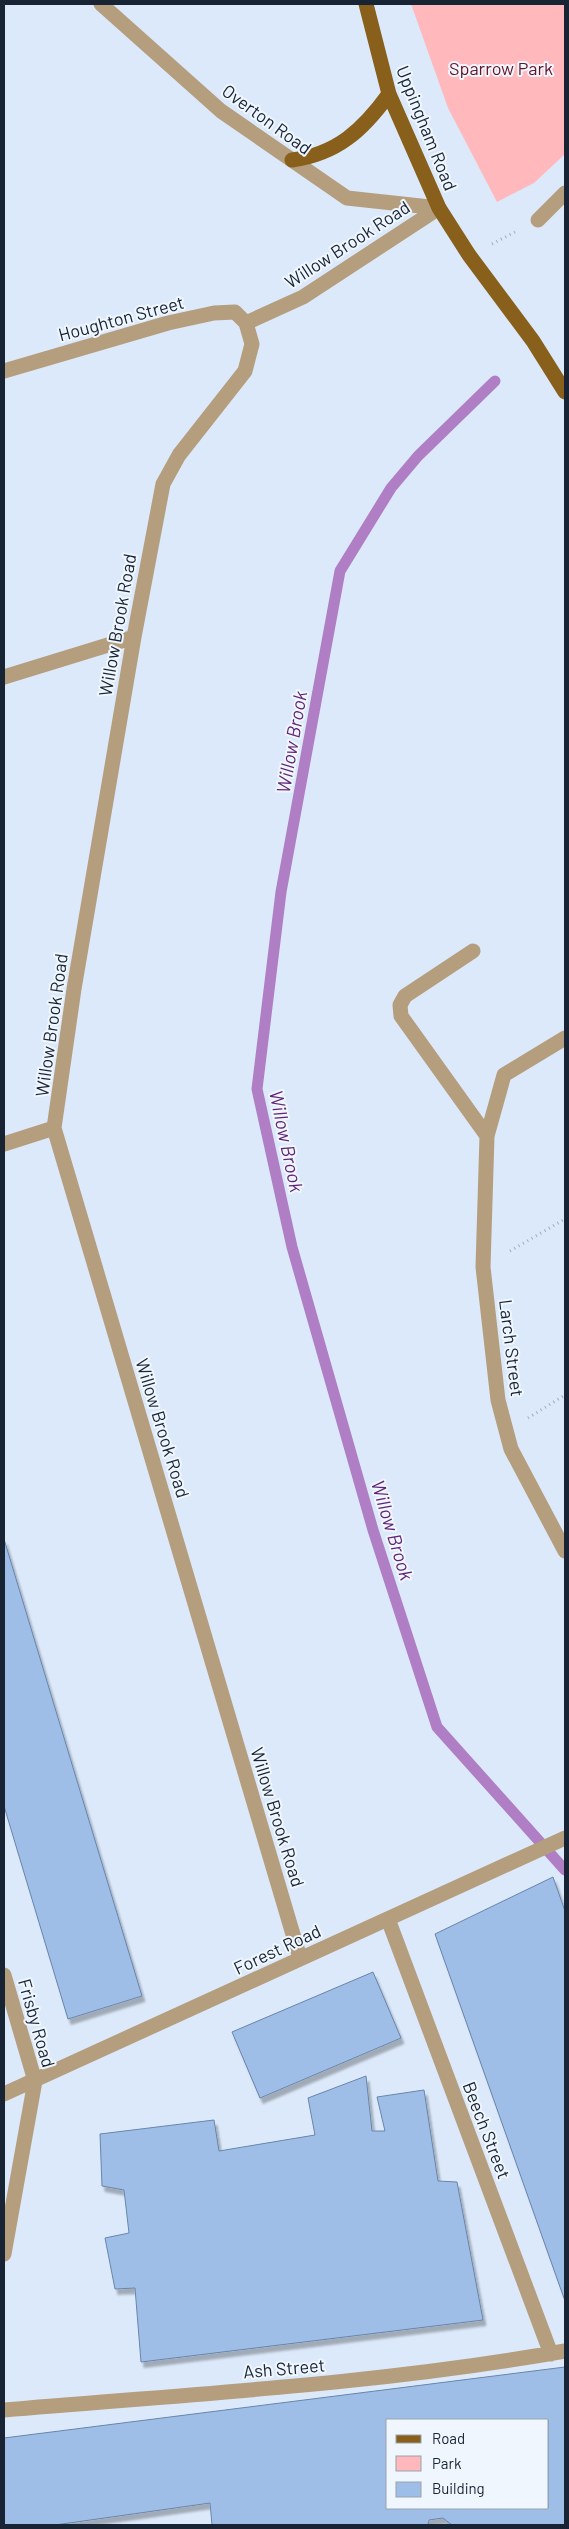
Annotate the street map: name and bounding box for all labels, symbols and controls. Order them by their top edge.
park label: Sparrow Park [449,57,553,79]
street label: Uppingham Road [392,62,462,194]
street label: Overton Road [218,79,316,159]
street label: Willow Brook Road [280,195,414,293]
street label: Houghton Street [56,291,186,345]
street label: Willow Brook Road [94,552,140,698]
water label: Willow Brook [271,688,311,795]
street label: Willow Brook Road [30,952,72,1098]
water label: Willow Brook [265,1088,309,1195]
street label: Larch Street [495,1298,529,1398]
street label: Willow Brook Road [131,1356,195,1500]
water label: Willow Brook [367,1477,419,1584]
street label: Willow Brook Road [246,1745,310,1889]
street label: Forest Road [230,1919,324,1979]
street label: Frisby Road [14,1976,60,2070]
street label: Beech Street [458,2078,516,2182]
street label: Ash Street [242,2353,326,2383]
legend [386,2419,549,2509]
text: Road [432,2429,465,2447]
text: Park [432,2454,462,2472]
text: Building [432,2479,485,2497]

